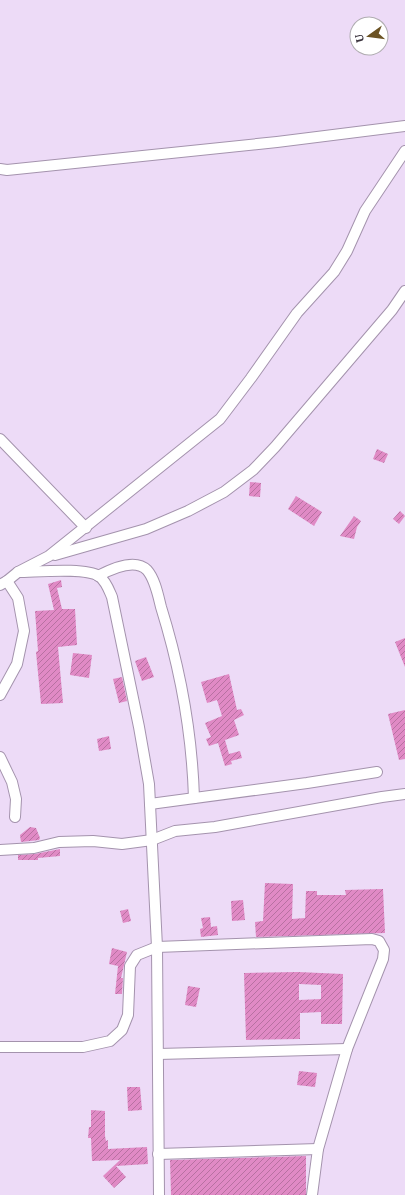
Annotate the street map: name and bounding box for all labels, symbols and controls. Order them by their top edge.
north arrow [349,16,389,56]
text: U [351,32,367,44]

